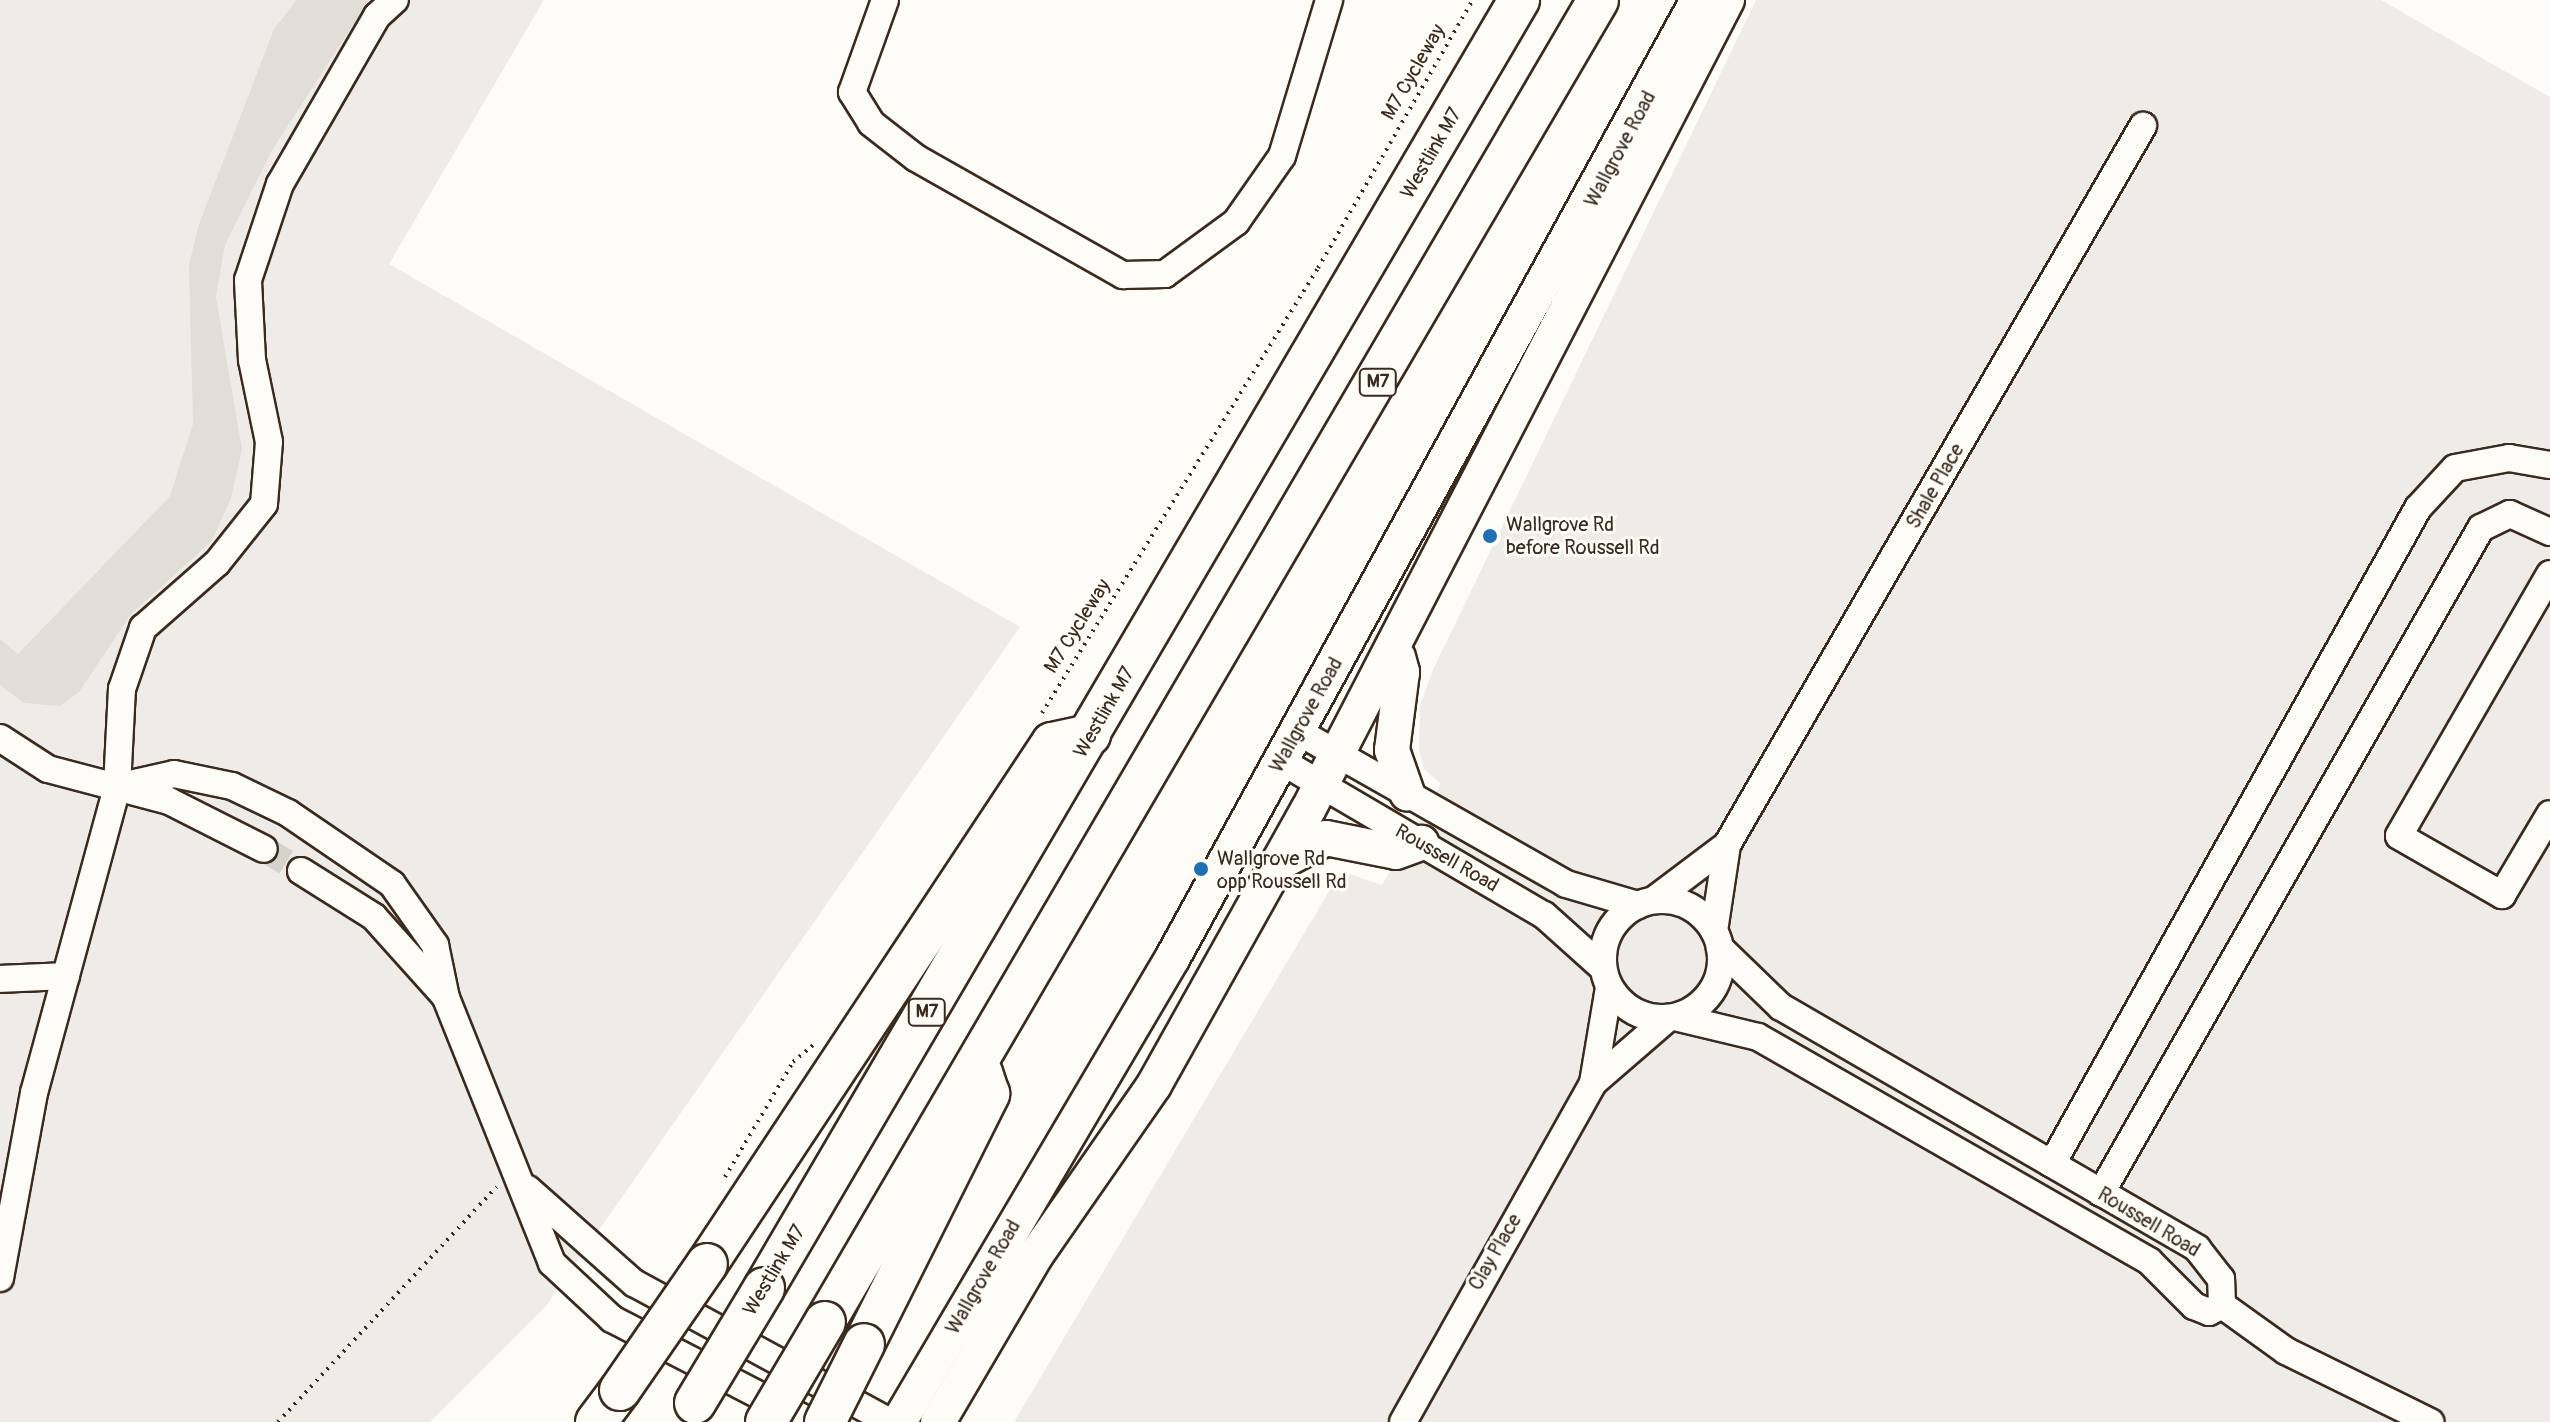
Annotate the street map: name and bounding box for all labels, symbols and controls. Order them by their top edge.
street label: M7 Cycleway [1376,20,1450,124]
street label: Wallgrove Road [1579,87,1661,211]
street label: Westlink M7 [1395,103,1467,203]
road number: M7 [1358,368,1398,396]
street label: Shale Place [1901,439,1969,533]
place label: Wallgrove Rd before Roussell Rd [1506,512,1660,559]
marker: Wallgrove Rd before Roussell Rd [1481,527,1499,545]
street label: M7 Cycleway [1039,575,1115,677]
street label: Wallgrove Road [1264,653,1348,777]
street label: Westlink M7 [1068,662,1140,762]
street label: Roussell Road [1391,819,1503,897]
place label: Wallgrove Rd opp Roussell Rd [1217,846,1347,893]
marker: Wallgrove Rd opp Roussell Rd [1192,860,1210,878]
road number: M7 [907,998,947,1026]
street label: Roussell Road [2093,1182,2205,1262]
street label: Clay Place [1464,1209,1526,1295]
street label: Wallgrove Road [941,1216,1025,1338]
street label: Westlink M7 [738,1221,810,1319]

